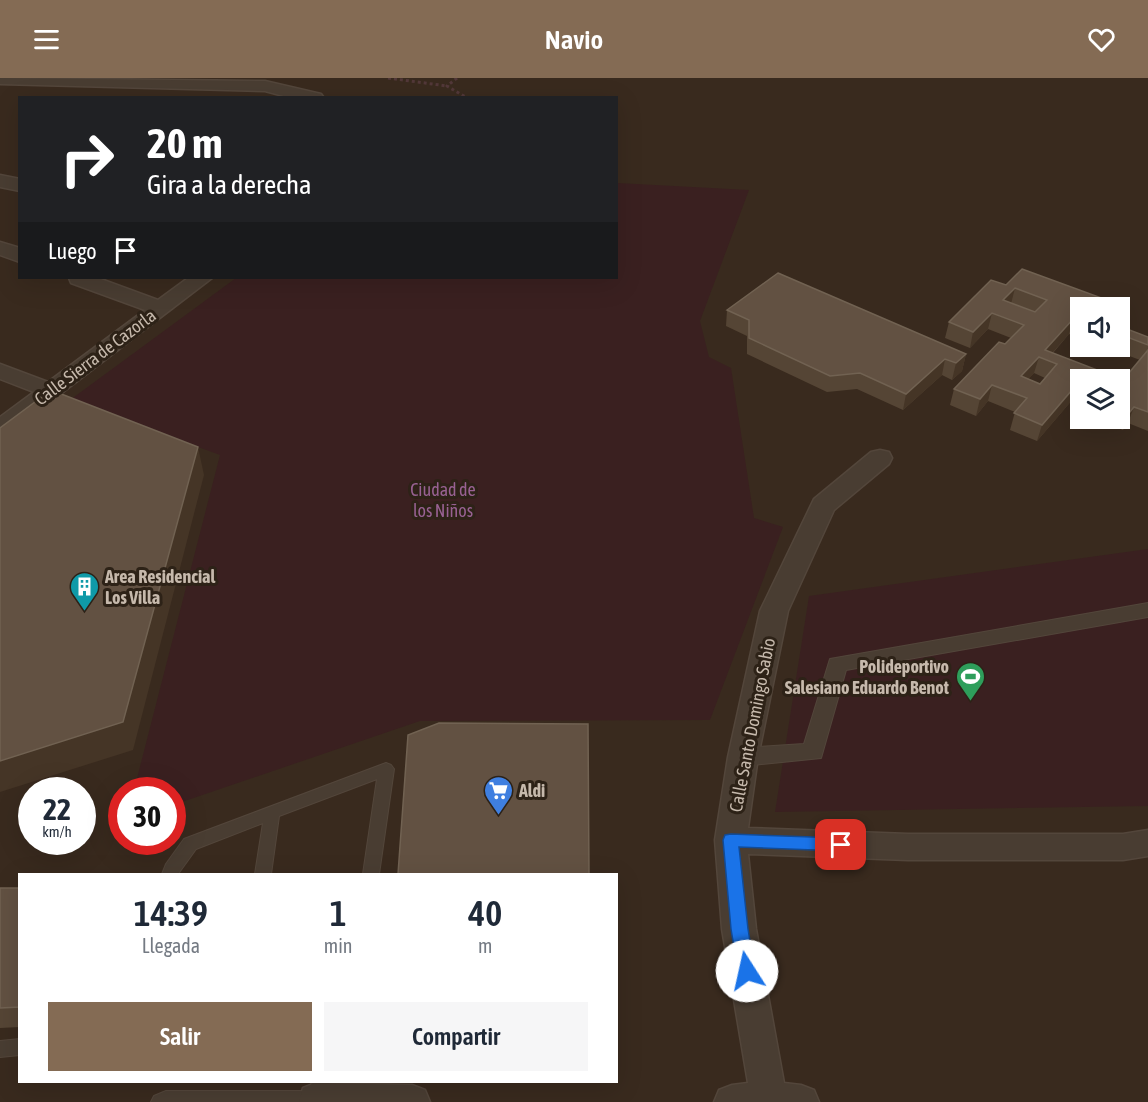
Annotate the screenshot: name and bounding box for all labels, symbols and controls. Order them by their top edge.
icon: menu [30,23,63,56]
icon: heart [1085,23,1118,56]
text: Navio [545,24,603,55]
text: 20 m [147,119,222,167]
icon: right [48,120,126,198]
text: Gira a la derecha [147,169,312,200]
icon: arrive [109,234,142,267]
text: Luego [48,238,97,264]
map controls [1070,297,1130,429]
button: sound [1070,297,1130,357]
street label: Calle Sierra de Cazorla [30,305,160,409]
button: layers [1070,369,1130,429]
park label: Ciudad de los Niños [410,479,476,521]
place label: Area Residencial Los Villa [104,566,215,608]
building icon: Area Residencial Los Villa [68,570,100,612]
street label: Calle Santo Domingo Sabio [725,636,779,814]
place label: Polideportivo Salesiano Eduardo Benot [785,656,950,698]
sports icon: Polideportivo Salesiano Eduardo Benot [954,660,986,702]
supermarket icon: Aldi [482,774,514,816]
speed limit sign: 30 [108,777,186,855]
place label: Aldi [518,780,545,801]
text: 22 [43,792,71,826]
pin [815,819,866,870]
text: km/h [42,823,72,840]
icon: arrive [824,828,857,861]
text: 14:39 [134,892,208,934]
text: 1 [330,892,347,934]
text: 40 [468,892,502,934]
text: Llegada [142,934,200,957]
text: min [324,934,352,957]
text: m [478,934,492,957]
position arrow [715,939,779,1003]
button: Salir [48,1002,312,1071]
button: Compartir [324,1002,588,1071]

